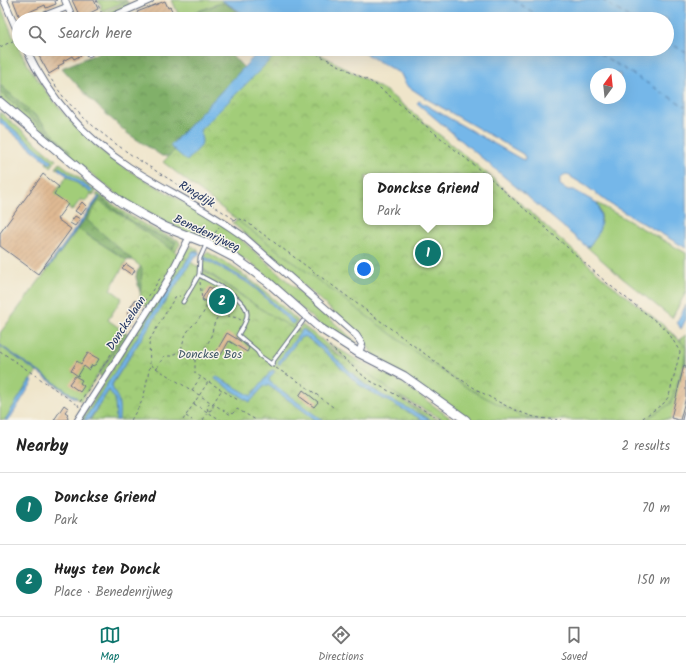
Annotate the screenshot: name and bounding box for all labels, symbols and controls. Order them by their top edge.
search box [12,12,674,56]
text: Search here [58,22,132,46]
icon: search [26,23,48,45]
north arrow [590,68,626,104]
popup [363,173,493,225]
street label: Ringdijk [175,176,219,213]
text: Donckse Griend [377,177,479,201]
text: Park [377,201,401,222]
street label: Benedenrijweg [170,210,244,257]
pin: 1 [415,238,441,268]
your location [354,259,374,279]
pin: 2 [209,286,235,316]
street label: Donckselaan [102,292,151,354]
park label: Donckse Bos [178,345,242,364]
text: Nearby [16,433,68,460]
text: 2 results [622,436,670,457]
text: Donckse Griend [54,486,156,510]
text: 1 [27,498,31,519]
text: 70 m [642,498,670,519]
text: Park [54,510,78,531]
text: Huys ten Donck [54,558,160,582]
text: 2 [25,570,33,591]
text: 150 m [637,570,670,591]
text: Place · Benedenrijweg [54,582,173,603]
tab: Map [99,624,121,666]
tab: Directions [318,624,364,666]
tab: Saved [561,624,587,666]

